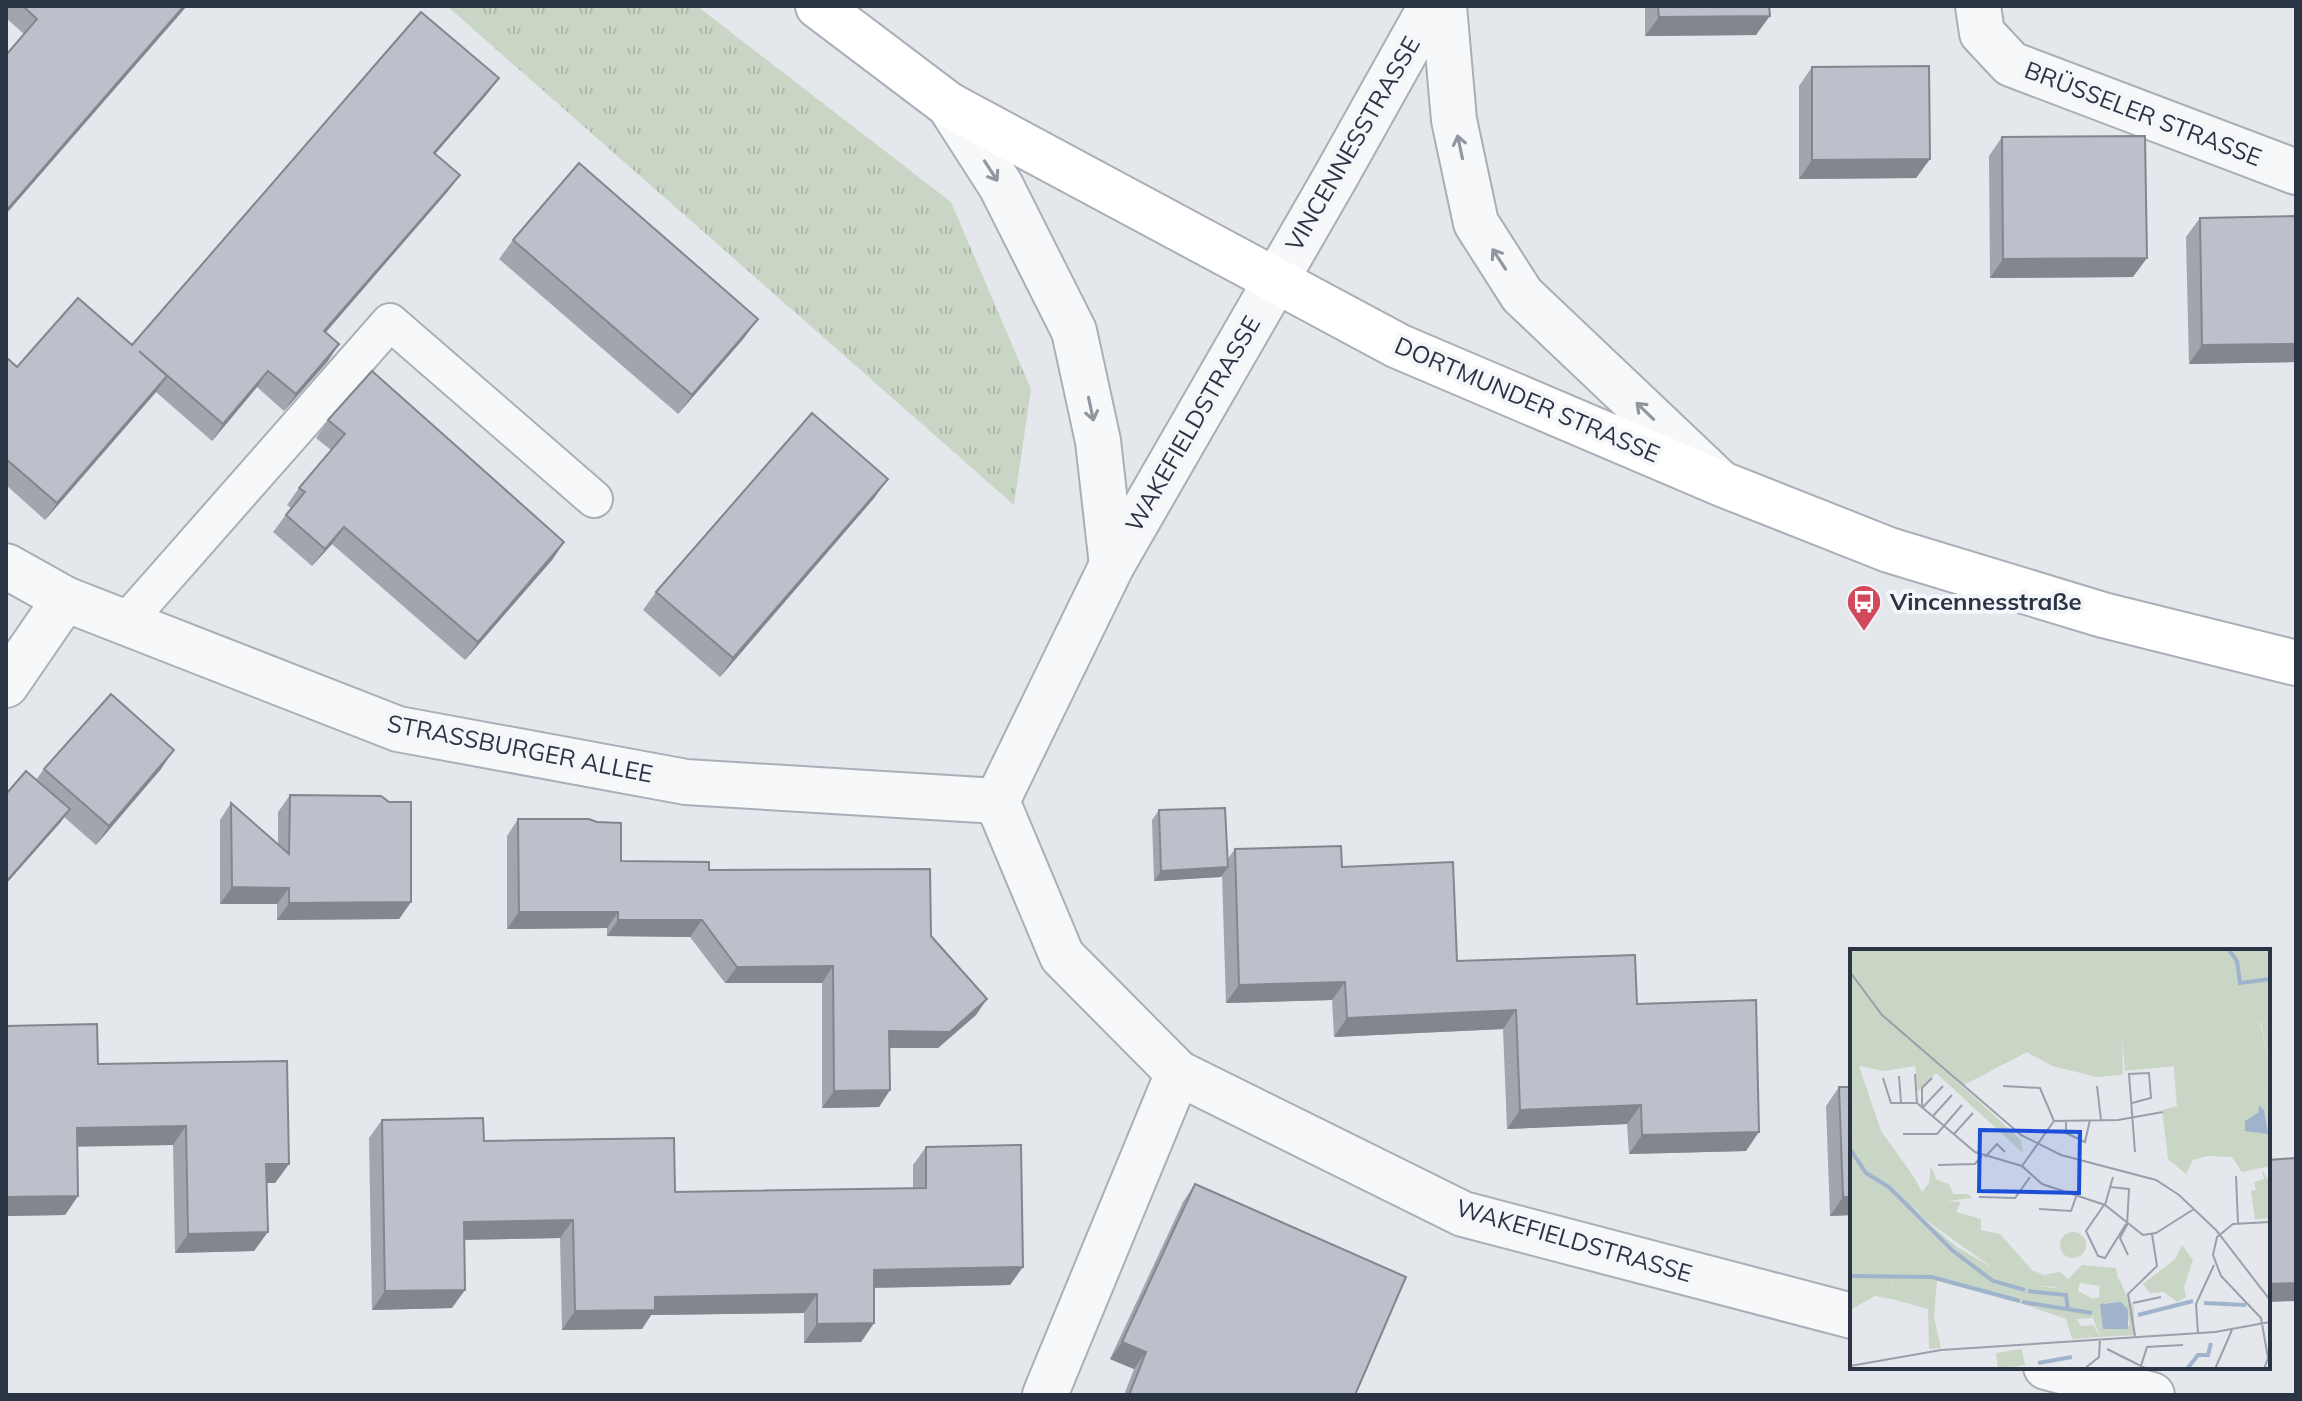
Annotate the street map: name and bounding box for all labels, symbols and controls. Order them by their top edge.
street label: VINCENNESSTRASSE [1278,31,1426,256]
street label: BRÜSSELER STRASSE [2021,54,2266,172]
one-way arrow [1452,135,1467,160]
one-way arrow [983,159,1000,181]
one-way arrow [1491,248,1507,271]
street label: WAKEFIELDSTRASSE [1118,310,1266,537]
street label: DORTMUNDER STRASSE [1390,330,1664,469]
one-way arrow [1084,395,1099,421]
one-way arrow [1635,402,1655,421]
bus stop icon: Vincennesstraße [1845,583,1883,633]
place label: Vincennesstraße [1889,586,2082,616]
street label: STRASSBURGER ALLEE [385,708,655,788]
inset map [1850,949,2270,1369]
street label: WAKEFIELDSTRASSE [1453,1192,1696,1288]

